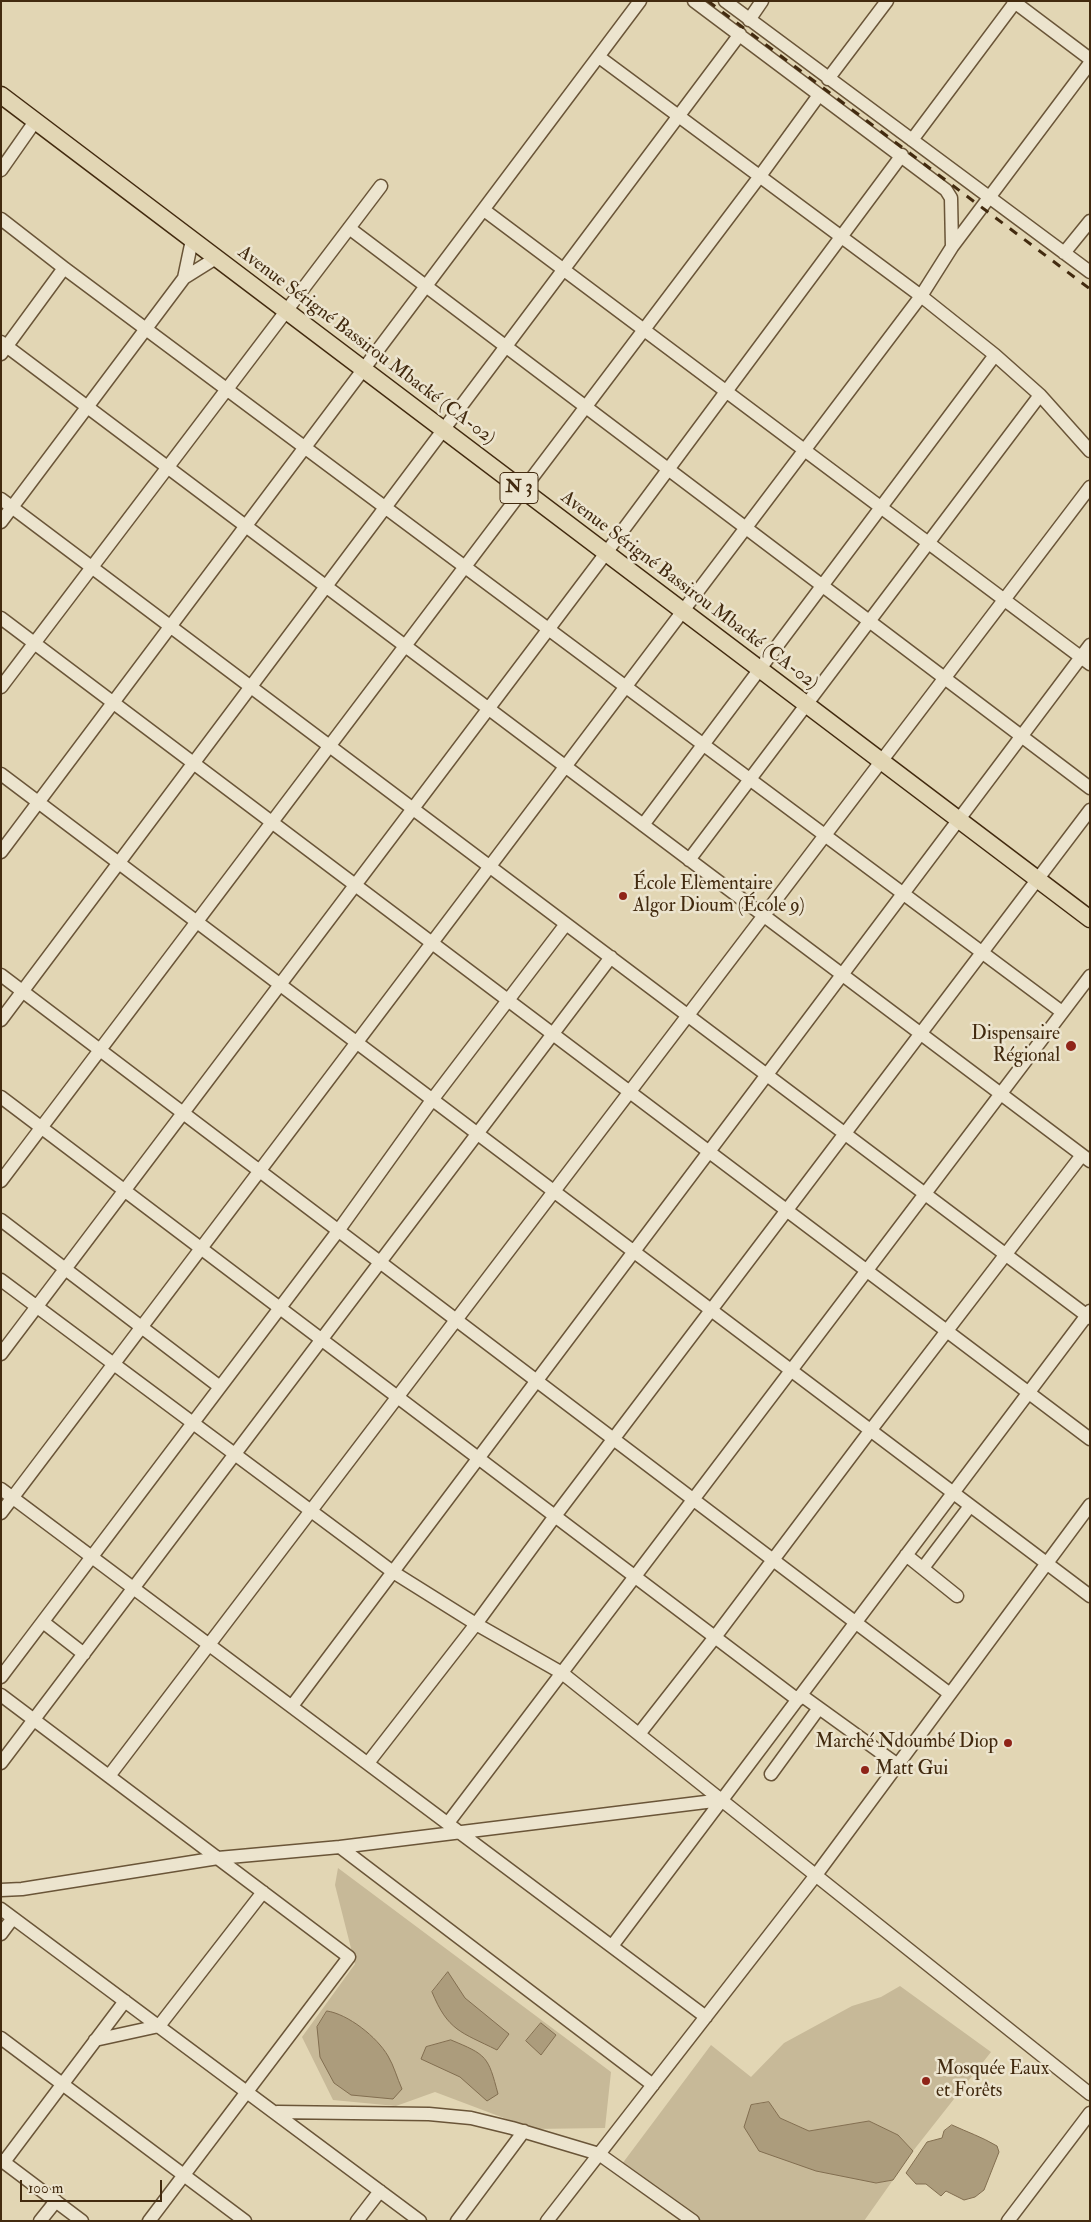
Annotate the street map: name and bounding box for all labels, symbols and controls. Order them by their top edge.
street label: Avenue Sérigné Bassirou Mbacké (CA-02) [233,242,499,450]
road number: N 3 [500,472,538,503]
street label: Avenue Sérigné Bassirou Mbacké (CA-02) [556,487,822,695]
place label: École Elementaire Algor Dioum (École 9) [633,874,805,918]
marker: École Elementaire Algor Dioum (École 9) [617,890,629,902]
place label: Dispensaire Régional [971,1024,1060,1068]
marker: Dispensaire Régional [1064,1039,1078,1053]
place label: Marché Ndoumbé Diop [815,1732,998,1754]
marker: Marché Ndoumbé Diop [1002,1737,1014,1749]
place label: Matt Gui [875,1759,948,1781]
marker: Matt Gui [859,1764,871,1776]
place label: Mosquée Eaux et Forêts [936,2059,1049,2103]
marker: Mosquée Eaux et Forêts [920,2075,932,2087]
scale bar [22,2170,165,2202]
text: 100 m [28,2179,63,2198]

